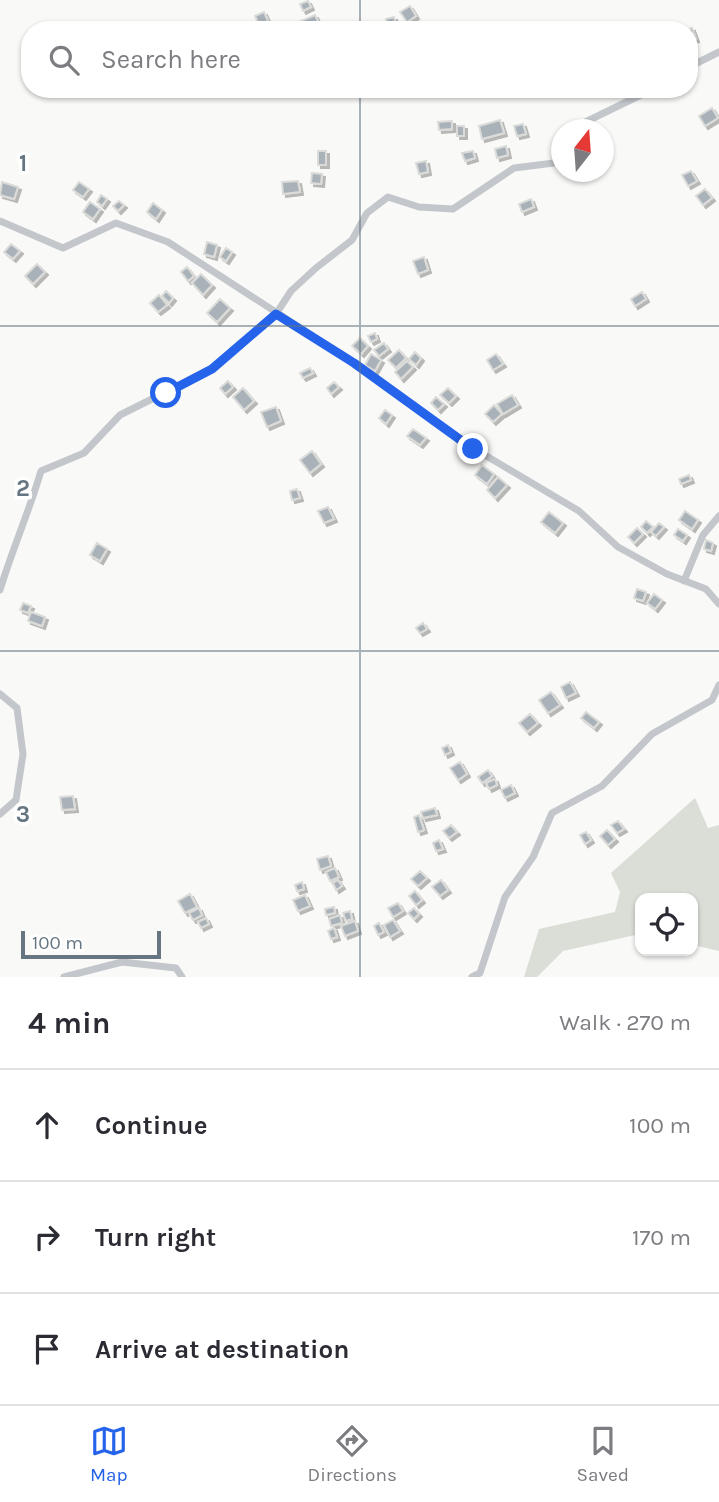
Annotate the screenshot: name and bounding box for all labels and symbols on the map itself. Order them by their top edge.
north arrow [551,119,614,182]
text: 1 [19,150,27,177]
route start [150,377,181,408]
route end [457,433,488,464]
text: 2 [16,475,30,502]
text: 3 [16,801,30,828]
scale bar [21,928,161,960]

